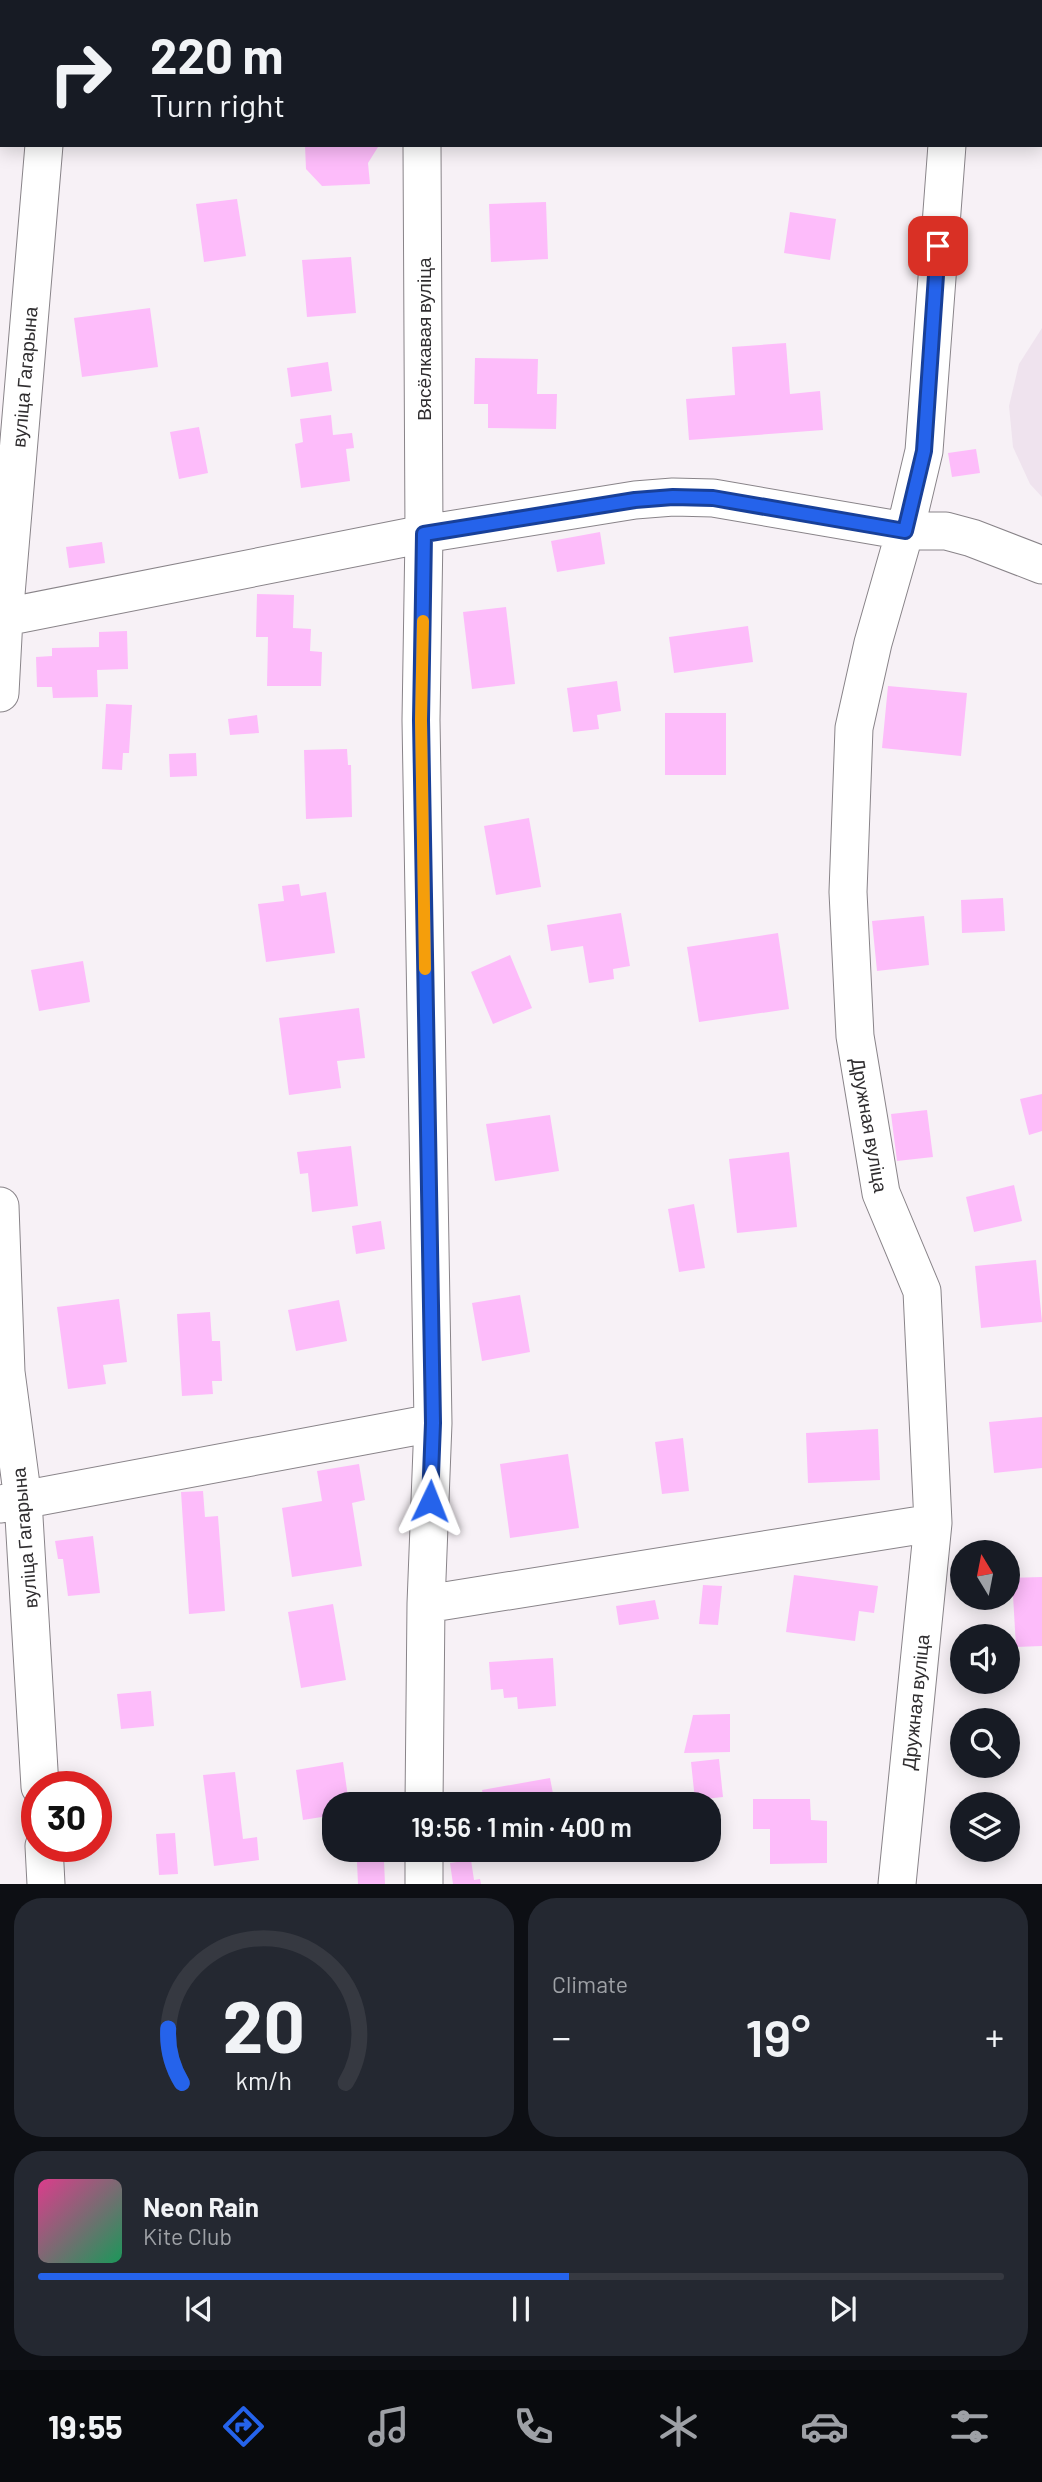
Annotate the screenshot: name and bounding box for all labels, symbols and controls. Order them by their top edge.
text: 220 m [150,25,284,84]
icon: right [35,28,126,119]
text: Turn right [150,85,285,123]
pin [908,216,968,276]
icon: arrive [919,227,957,265]
street label: Вясёлкавая вуліца [412,257,435,421]
street label: вуліца Гагарына [6,305,42,448]
street label: Дружная вуліца [847,1056,893,1195]
position arrow [393,1464,467,1538]
street label: вуліца Гагарына [6,1466,42,1609]
north arrow [950,1540,1020,1610]
map controls [950,1540,1020,1862]
button: sound [950,1624,1020,1694]
street label: Дружная вуліца [896,1633,934,1771]
button: search [950,1708,1020,1778]
speed limit sign: 30 [21,1771,112,1862]
button: layers [950,1792,1020,1862]
text: 19:56 · 1 min · 400 m [411,1811,632,1842]
text: Climate [552,1970,628,1998]
text: 20 [223,1981,305,2069]
text: 19° [745,2005,811,2067]
text: − [552,2013,571,2059]
text: + [985,2013,1004,2059]
text: km/h [236,2065,292,2095]
text: Neon Rain [143,2191,259,2222]
text: Kite Club [143,2222,232,2250]
icon: previous [180,2290,218,2328]
icon: pause [502,2290,540,2328]
icon: next [824,2290,862,2328]
icon: directions [219,2402,268,2451]
icon: music [364,2402,413,2451]
icon: phone [509,2402,558,2451]
icon: climate [654,2402,703,2451]
icon: car [800,2402,849,2451]
icon: filters [945,2402,994,2451]
text: 19:55 [48,2407,123,2445]

